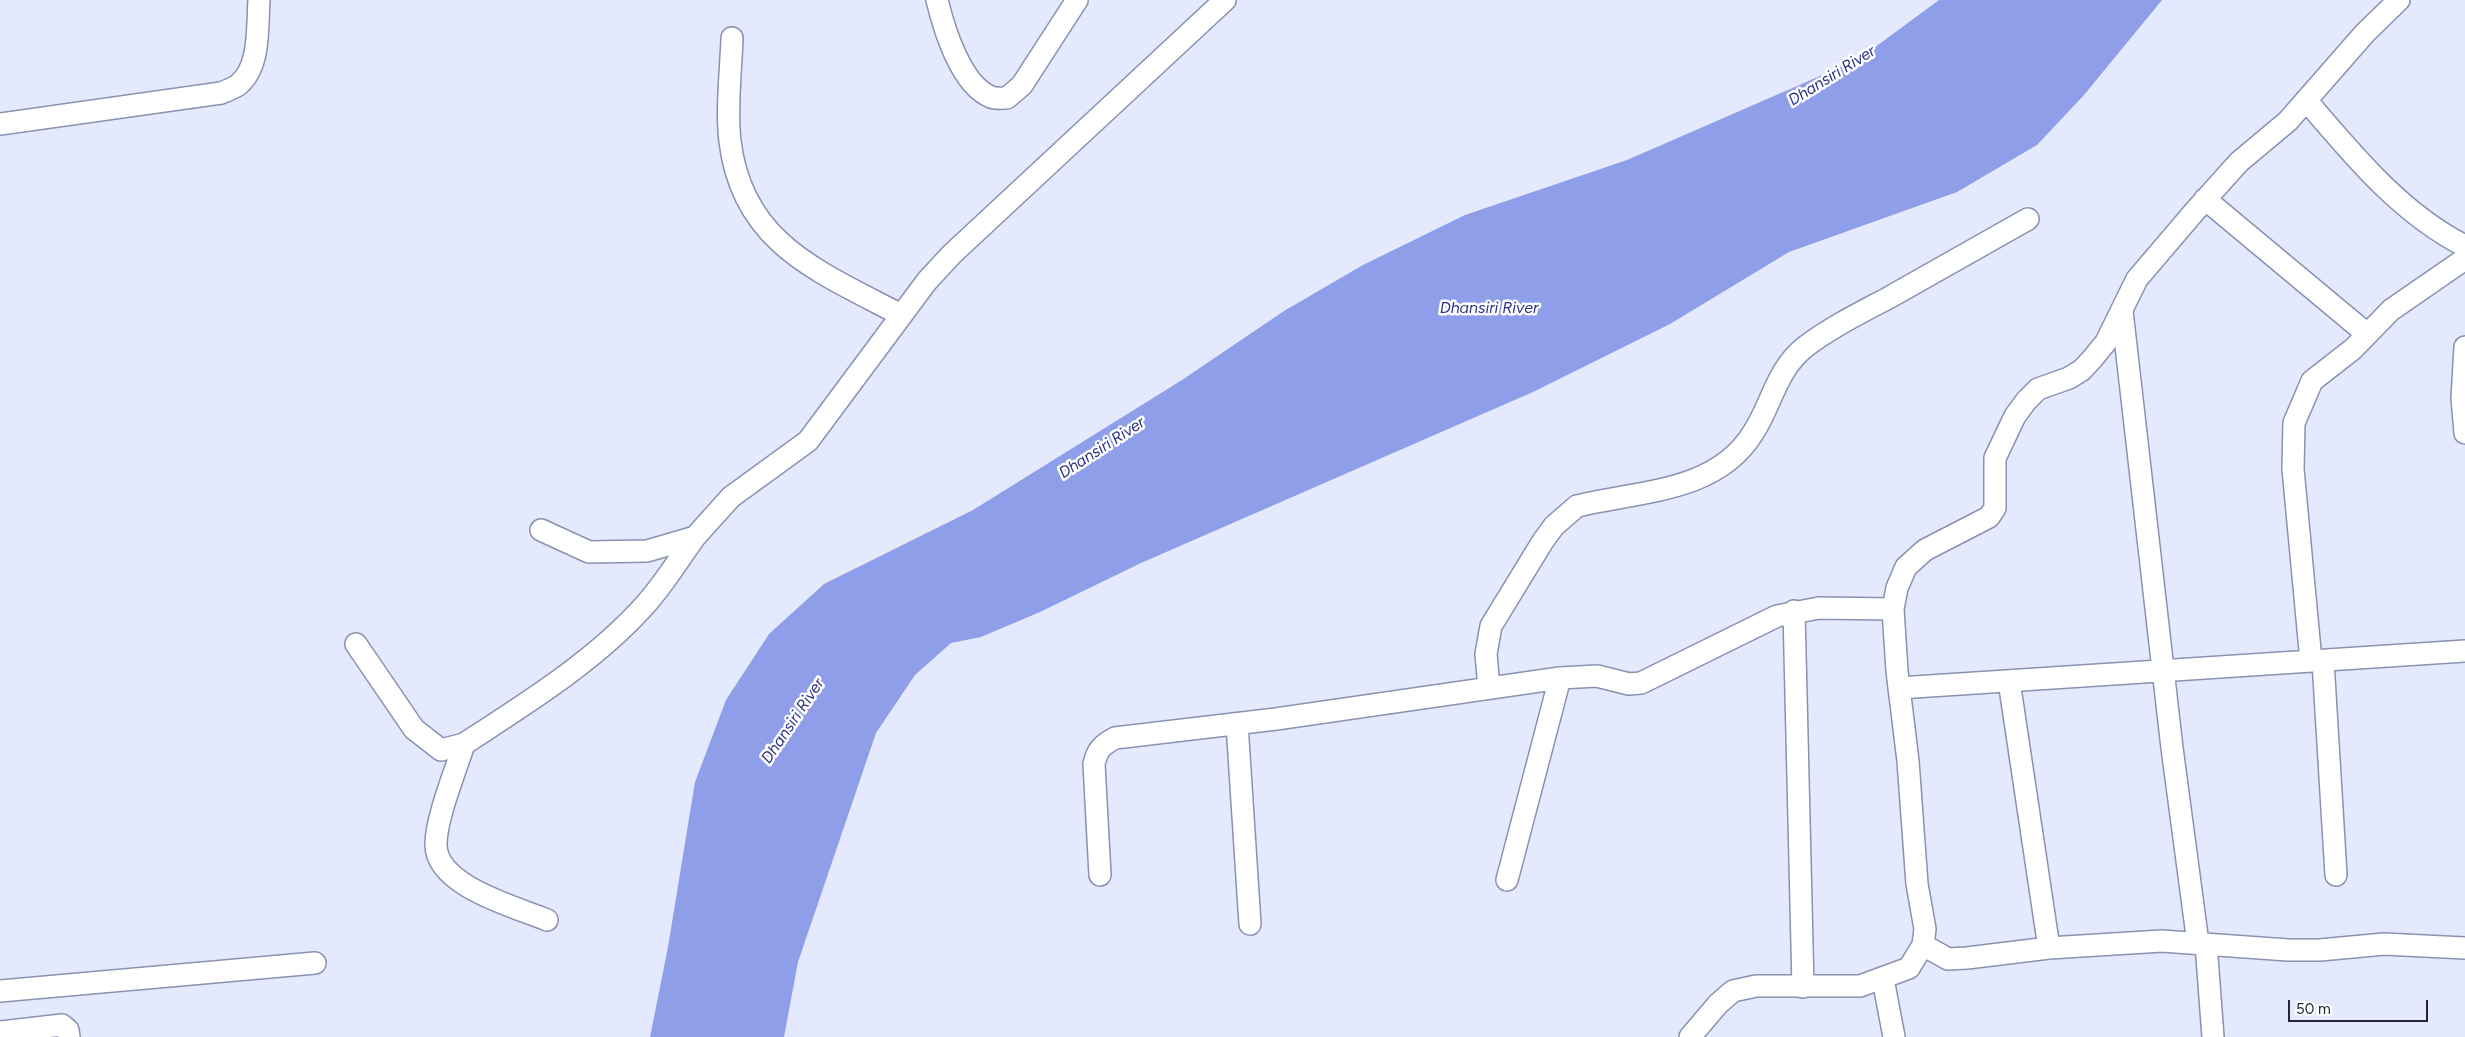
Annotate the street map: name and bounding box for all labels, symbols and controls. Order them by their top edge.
water label: Dhansiri River [1785,42,1879,110]
water label: Dhansiri River [1440,298,1538,318]
water label: Dhansiri River [1055,413,1149,483]
water label: Dhansiri River [757,675,829,767]
scale bar [2290,990,2430,1022]
text: 50 m [2296,1000,2331,1018]

